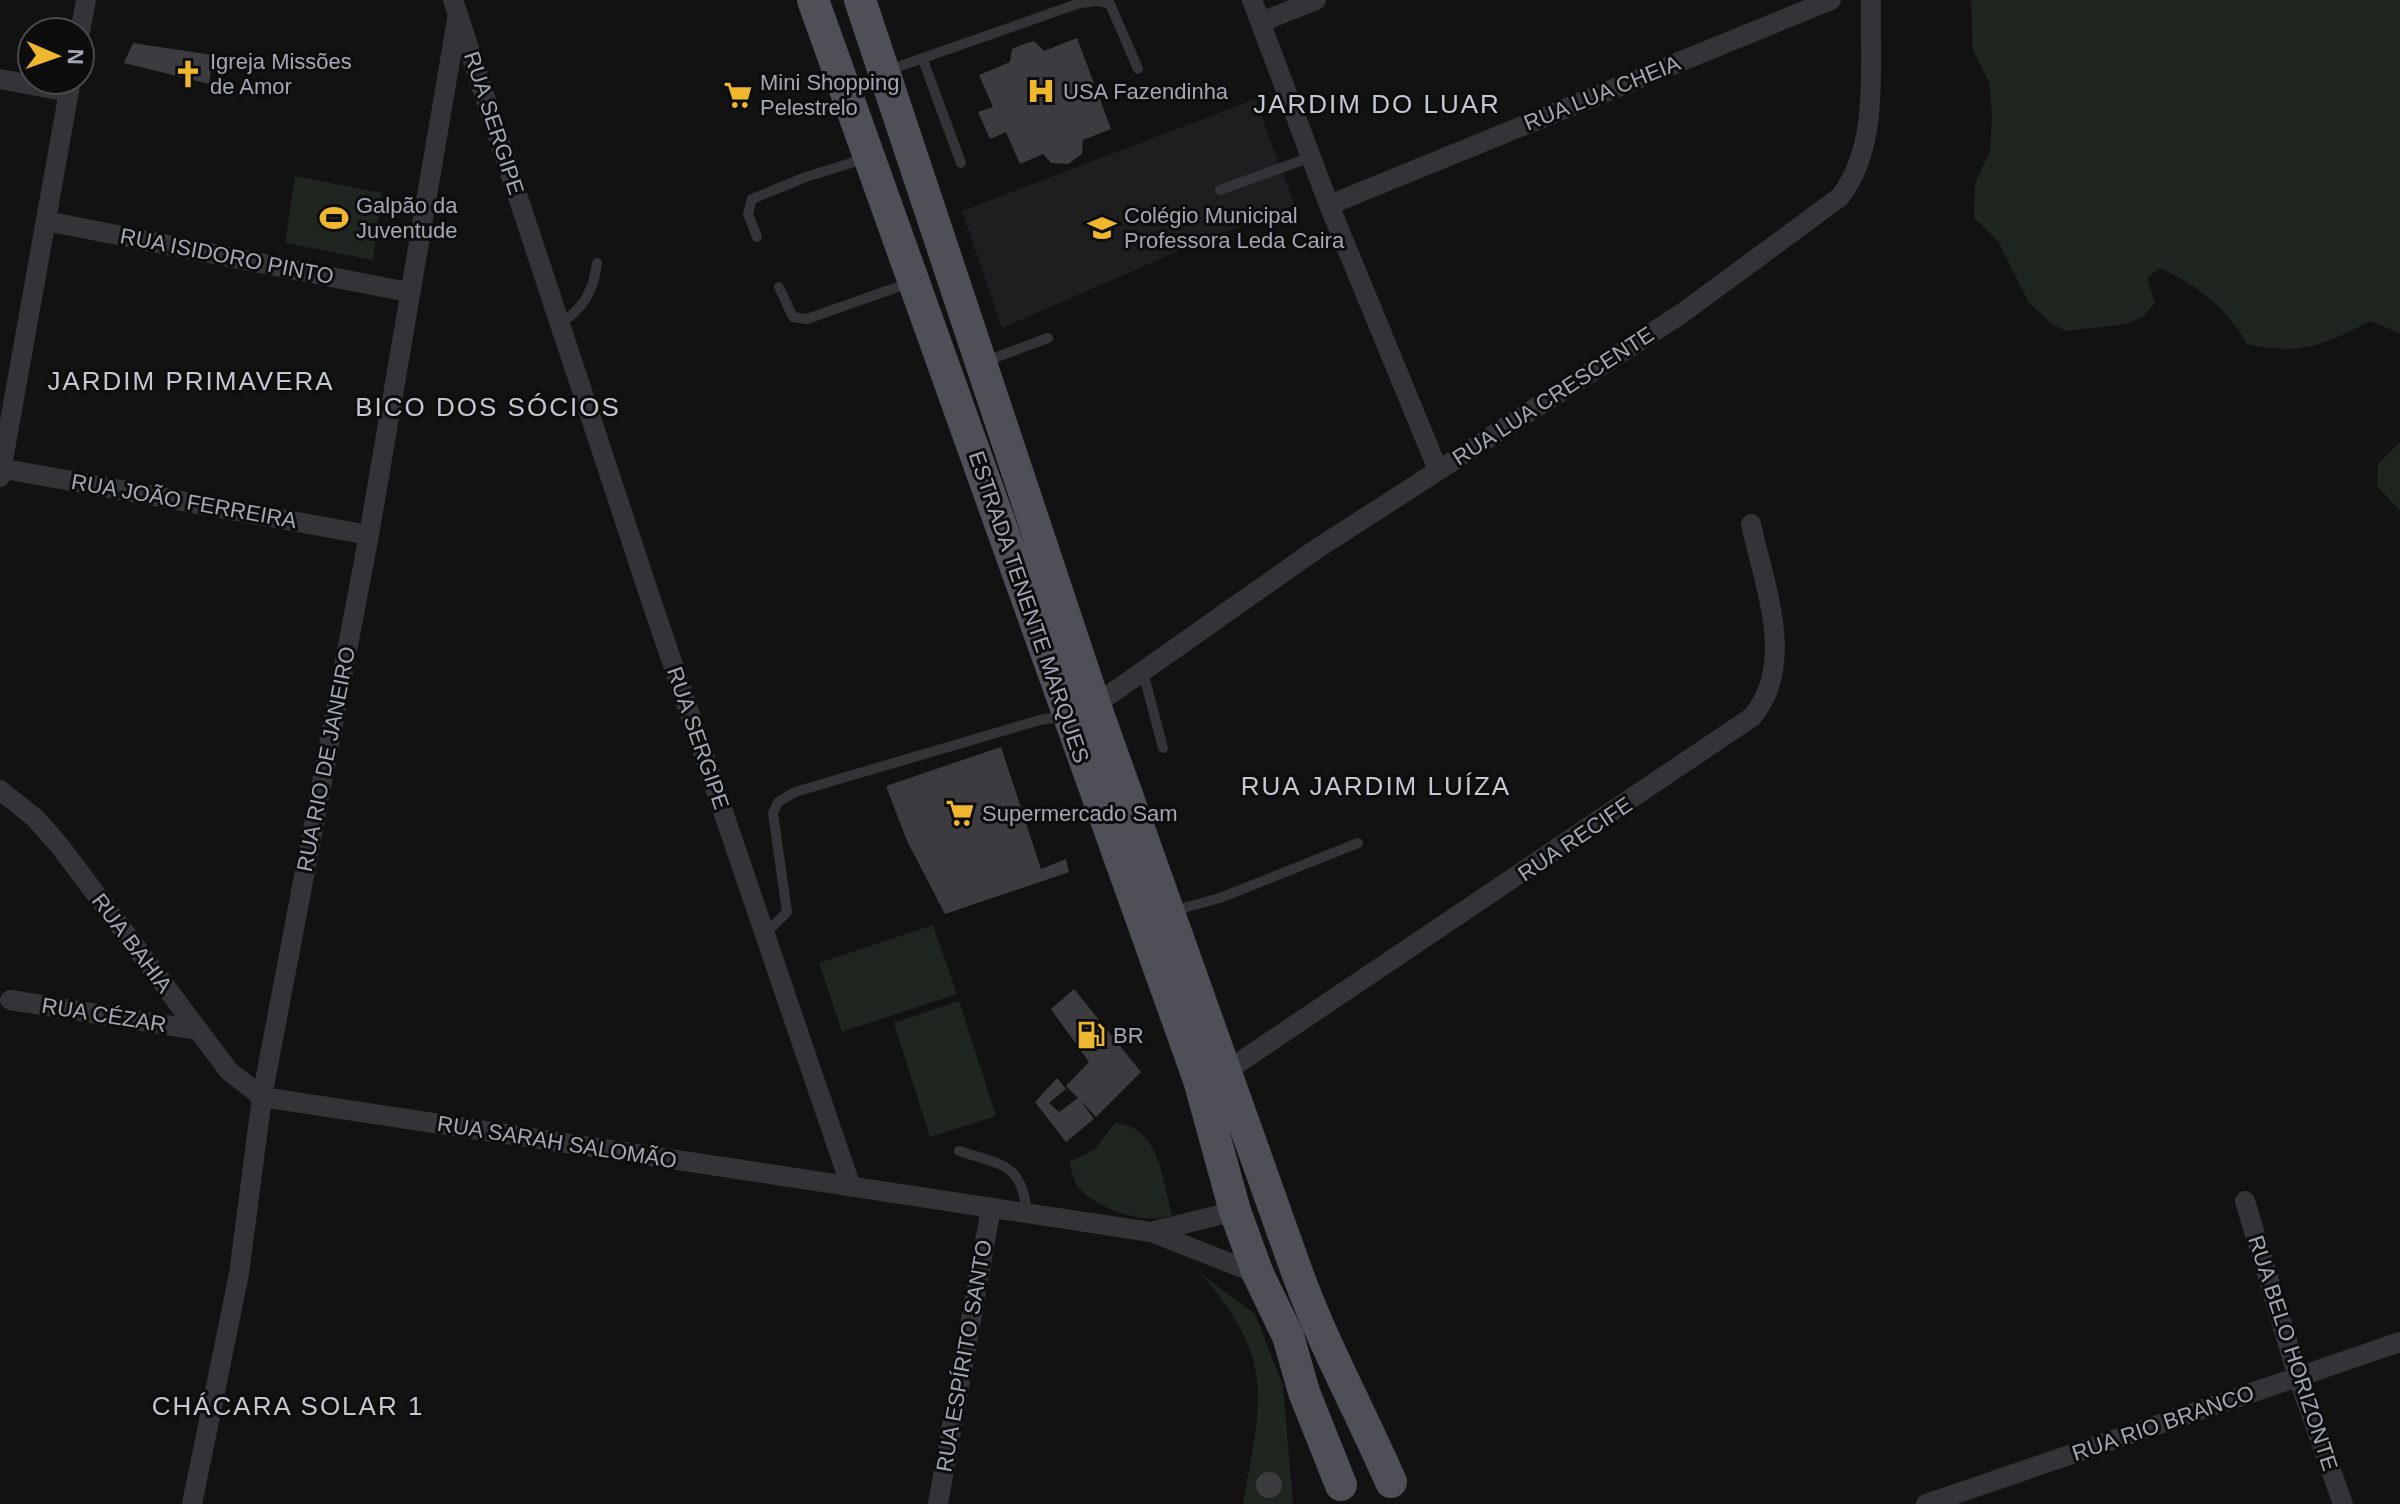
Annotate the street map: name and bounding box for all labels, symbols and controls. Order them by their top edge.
north arrow [16,16,96,96]
text: N [63,48,88,65]
street label: RUA SERGIPE [459,48,529,198]
place label: Igreja Missões de Amor [210,49,352,99]
street label: RUA LUA CHEIA [1520,50,1684,136]
church icon: Igreja Missões de Amor [173,59,203,89]
place label: Mini Shopping Pelestrelo [760,70,899,120]
hospital icon: USA Fazendinha [1026,76,1056,106]
place label: USA Fazendinha [1063,79,1229,104]
supermarket icon: Mini Shopping Pelestrelo [723,80,753,110]
district label: JARDIM DO LUAR [1253,89,1501,119]
place label: Galpão da Juventude [356,193,458,243]
sports icon: Galpão da Juventude [319,203,349,233]
place label: Colégio Municipal Professora Leda Caira [1124,203,1345,253]
school or university icon: Colégio Municipal Professora Leda Caira [1087,213,1117,243]
street label: RUA ISIDORO PINTO [118,223,336,289]
street label: RUA LUA CRESCENTE [1448,322,1658,470]
district label: JARDIM PRIMAVERA [47,366,335,396]
district label: BICO DOS SÓCIOS [355,392,621,422]
street label: ESTRADA TENENTE MARQUES [964,448,1094,766]
street label: RUA JOÃO FERREIRA [69,469,299,533]
street label: RUA RIO DE JANEIRO [292,644,360,874]
street label: RUA SERGIPE [662,663,734,813]
district label: RUA JARDIM LUÍZA [1241,771,1511,801]
street label: RUA RECIFE [1513,792,1637,886]
supermarket icon: Supermercado Sam [945,798,975,828]
place label: Supermercado Sam [982,801,1178,826]
street label: RUA BAHIA [87,889,177,998]
street label: RUA CÉZAR [40,993,168,1037]
fuel station icon: BR [1076,1020,1106,1050]
place label: BR [1113,1023,1144,1048]
street label: RUA SARAH SALOMÃO [435,1111,679,1173]
street label: RUA BELO HORIZONTE [2243,1232,2343,1474]
street label: RUA ESPÍRITO SANTO [931,1238,997,1474]
street label: RUA RIO BRANCO [2069,1380,2257,1466]
district label: CHÁCARA SOLAR 1 [152,1391,424,1421]

